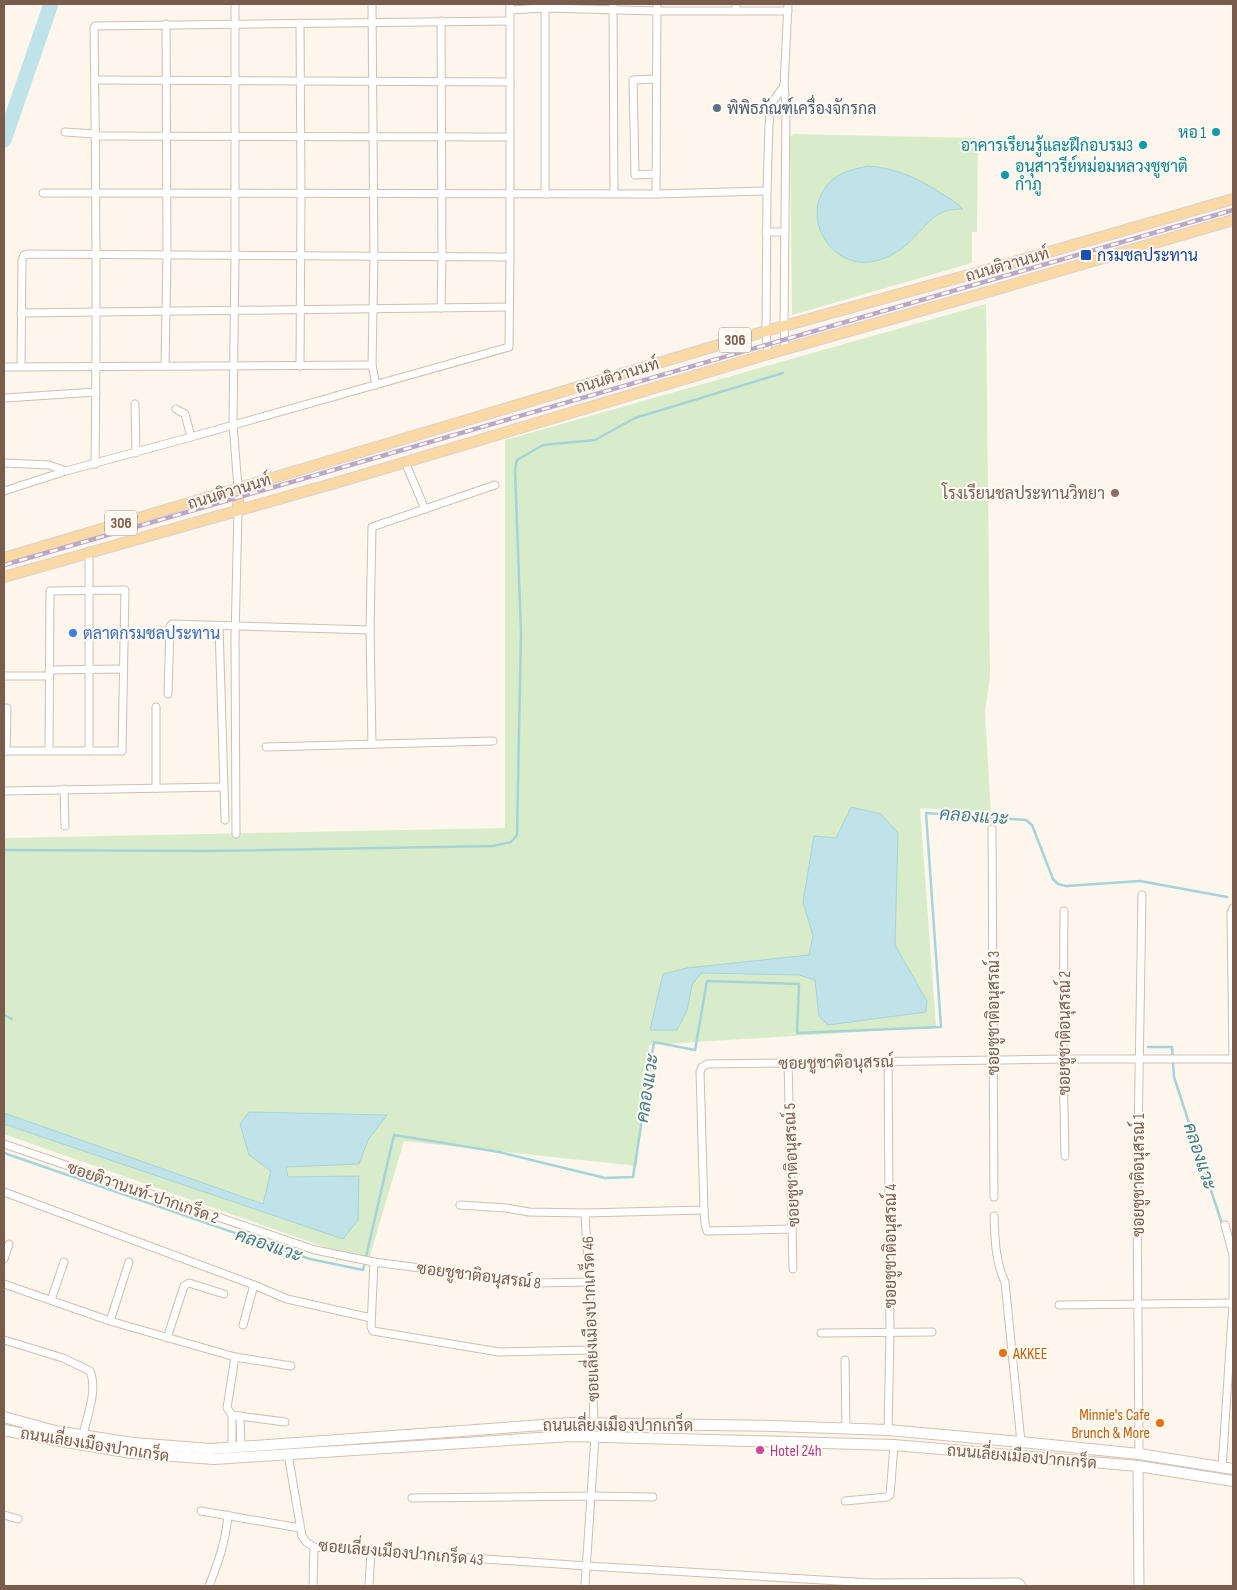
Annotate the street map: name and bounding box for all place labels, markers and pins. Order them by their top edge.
place label: พิพิธภัณฑ์เครื่องจักรกล [727,94,877,119]
marker: พิพิธภัณฑ์เครื่องจักรกล [711,102,723,114]
place label: หอ 1 [1178,124,1206,143]
marker: หอ 1 [1210,126,1222,138]
place label: อาคารเรียนรู้และฝึกอบรม3 [961,134,1133,157]
marker: อาคารเรียนรู้และฝึกอบรม3 [1137,139,1149,151]
place label: อนุสาวรีย์หม่อมหลวงชูชาติ กำภู [1015,154,1188,196]
marker: อนุสาวรีย์หม่อมหลวงชูชาติ กำภู [999,169,1011,181]
place label: กรมชลประทาน [1097,247,1198,266]
marker: กรมชลประทาน [1079,248,1093,262]
place label: โรงเรียนชลประทานวิทยา [941,482,1105,504]
marker: โรงเรียนชลประทานวิทยา [1109,487,1121,499]
place label: ตลาดกรมชลประทาน [83,625,220,644]
marker: ตลาดกรมชลประทาน [67,627,79,639]
place label: AKKEE [1012,1345,1047,1364]
marker: AKKEE [997,1347,1009,1359]
place label: Minnie's Cafe Brunch & More [1071,1406,1150,1443]
marker: Minnie's Cafe Brunch & More [1154,1417,1166,1429]
place label: Hotel 24h [770,1442,822,1461]
marker: Hotel 24h [754,1444,766,1456]

